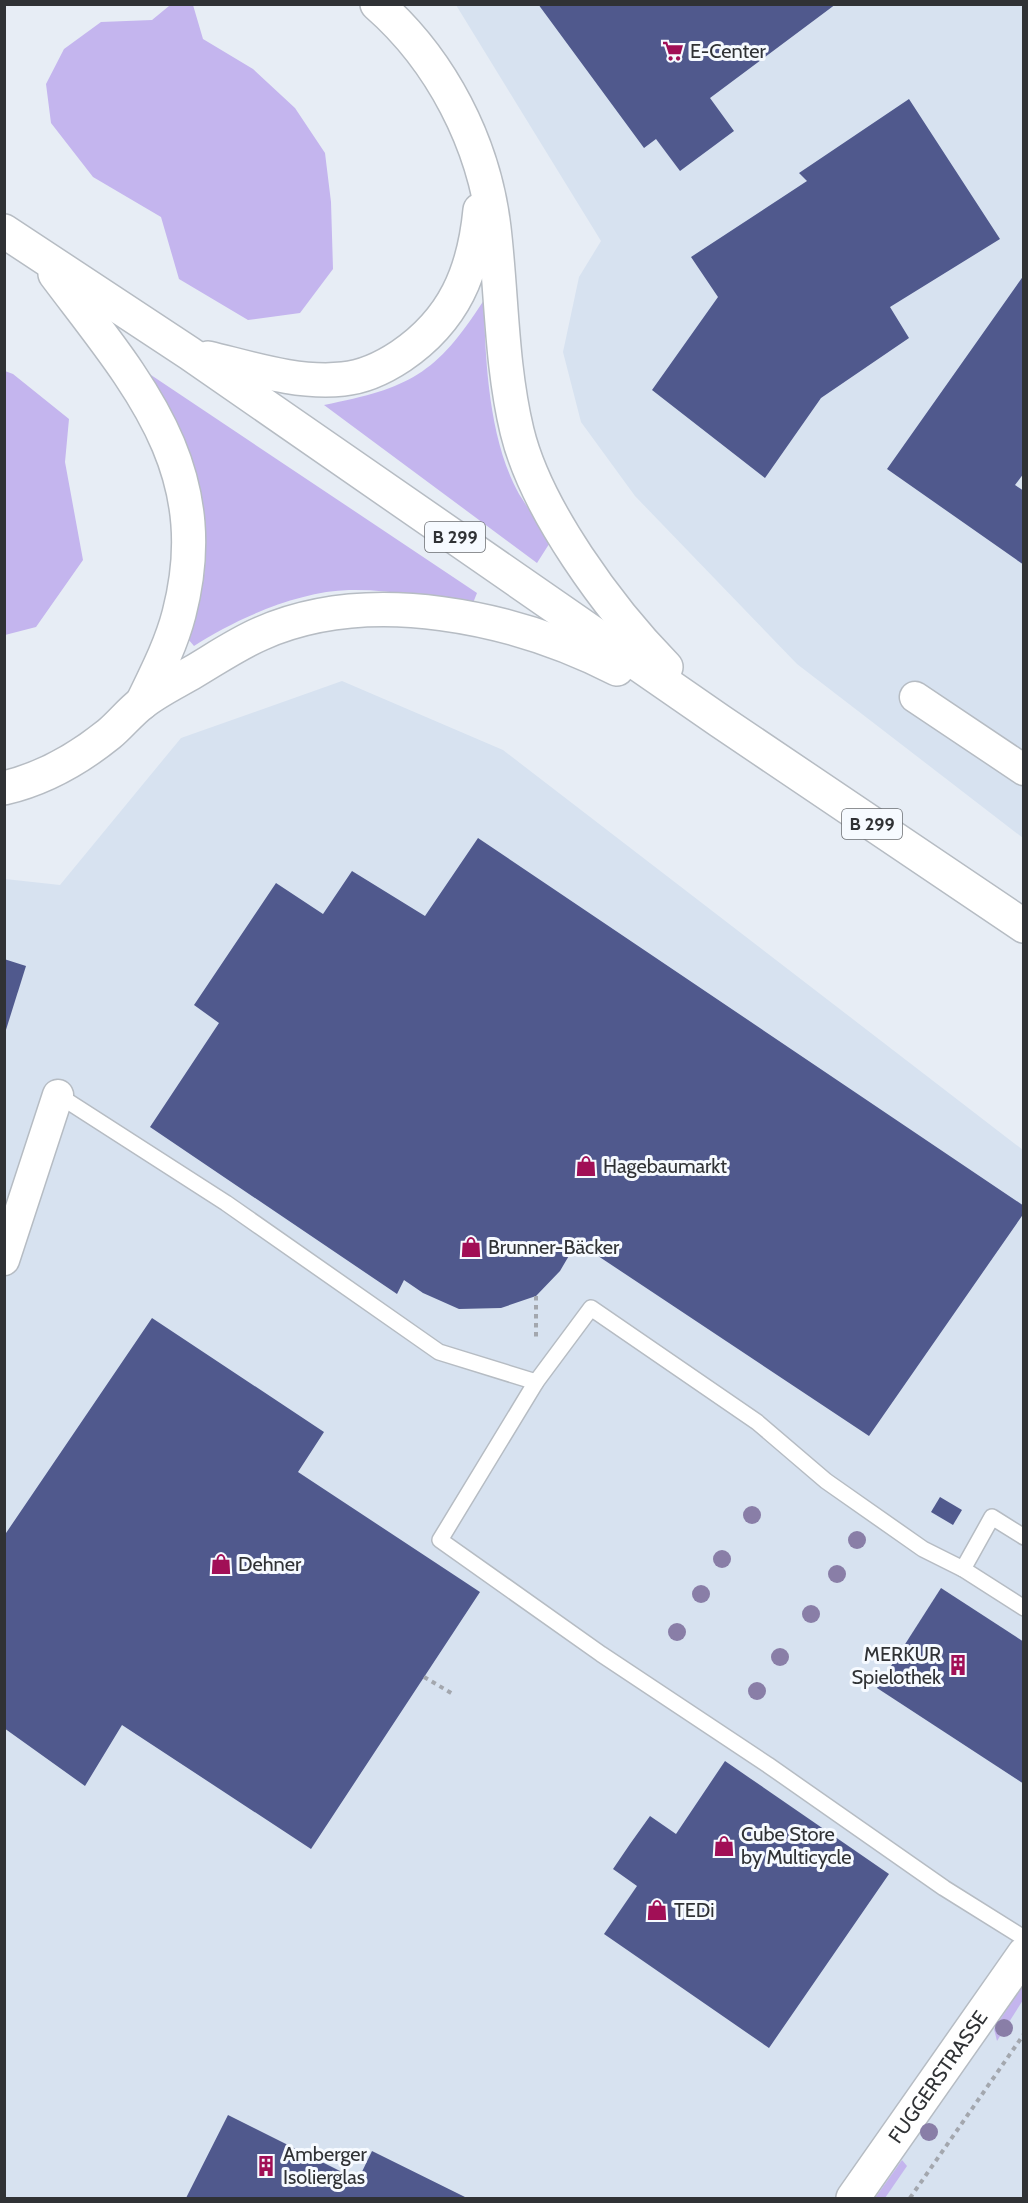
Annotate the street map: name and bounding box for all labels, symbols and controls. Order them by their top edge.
supermarket icon: E-Center [661,39,685,63]
place label: E-Center [690,39,767,63]
road number: B 299 [425,522,485,552]
road number: B 299 [842,809,902,839]
shop icon: Hagebaumarkt [574,1154,598,1178]
place label: Hagebaumarkt [603,1154,727,1178]
shop icon: Brunner-Bäcker [459,1235,483,1259]
place label: Brunner-Bäcker [488,1235,620,1259]
shop icon: Dehner [209,1552,233,1576]
place label: Dehner [238,1552,302,1576]
place label: MERKUR Spielothek [852,1642,941,1689]
building icon: MERKUR Spielothek [946,1653,970,1677]
place label: Cube Store by Multicycle [741,1822,851,1869]
shop icon: Cube Store by Multicycle [712,1834,736,1858]
shop icon: TEDi [645,1898,669,1922]
place label: TEDi [674,1898,714,1922]
street label: FUGGERSTRASSE [883,2006,993,2148]
place label: Amberger Isolierglas [283,2142,368,2189]
building icon: Amberger Isolierglas [254,2154,278,2178]

